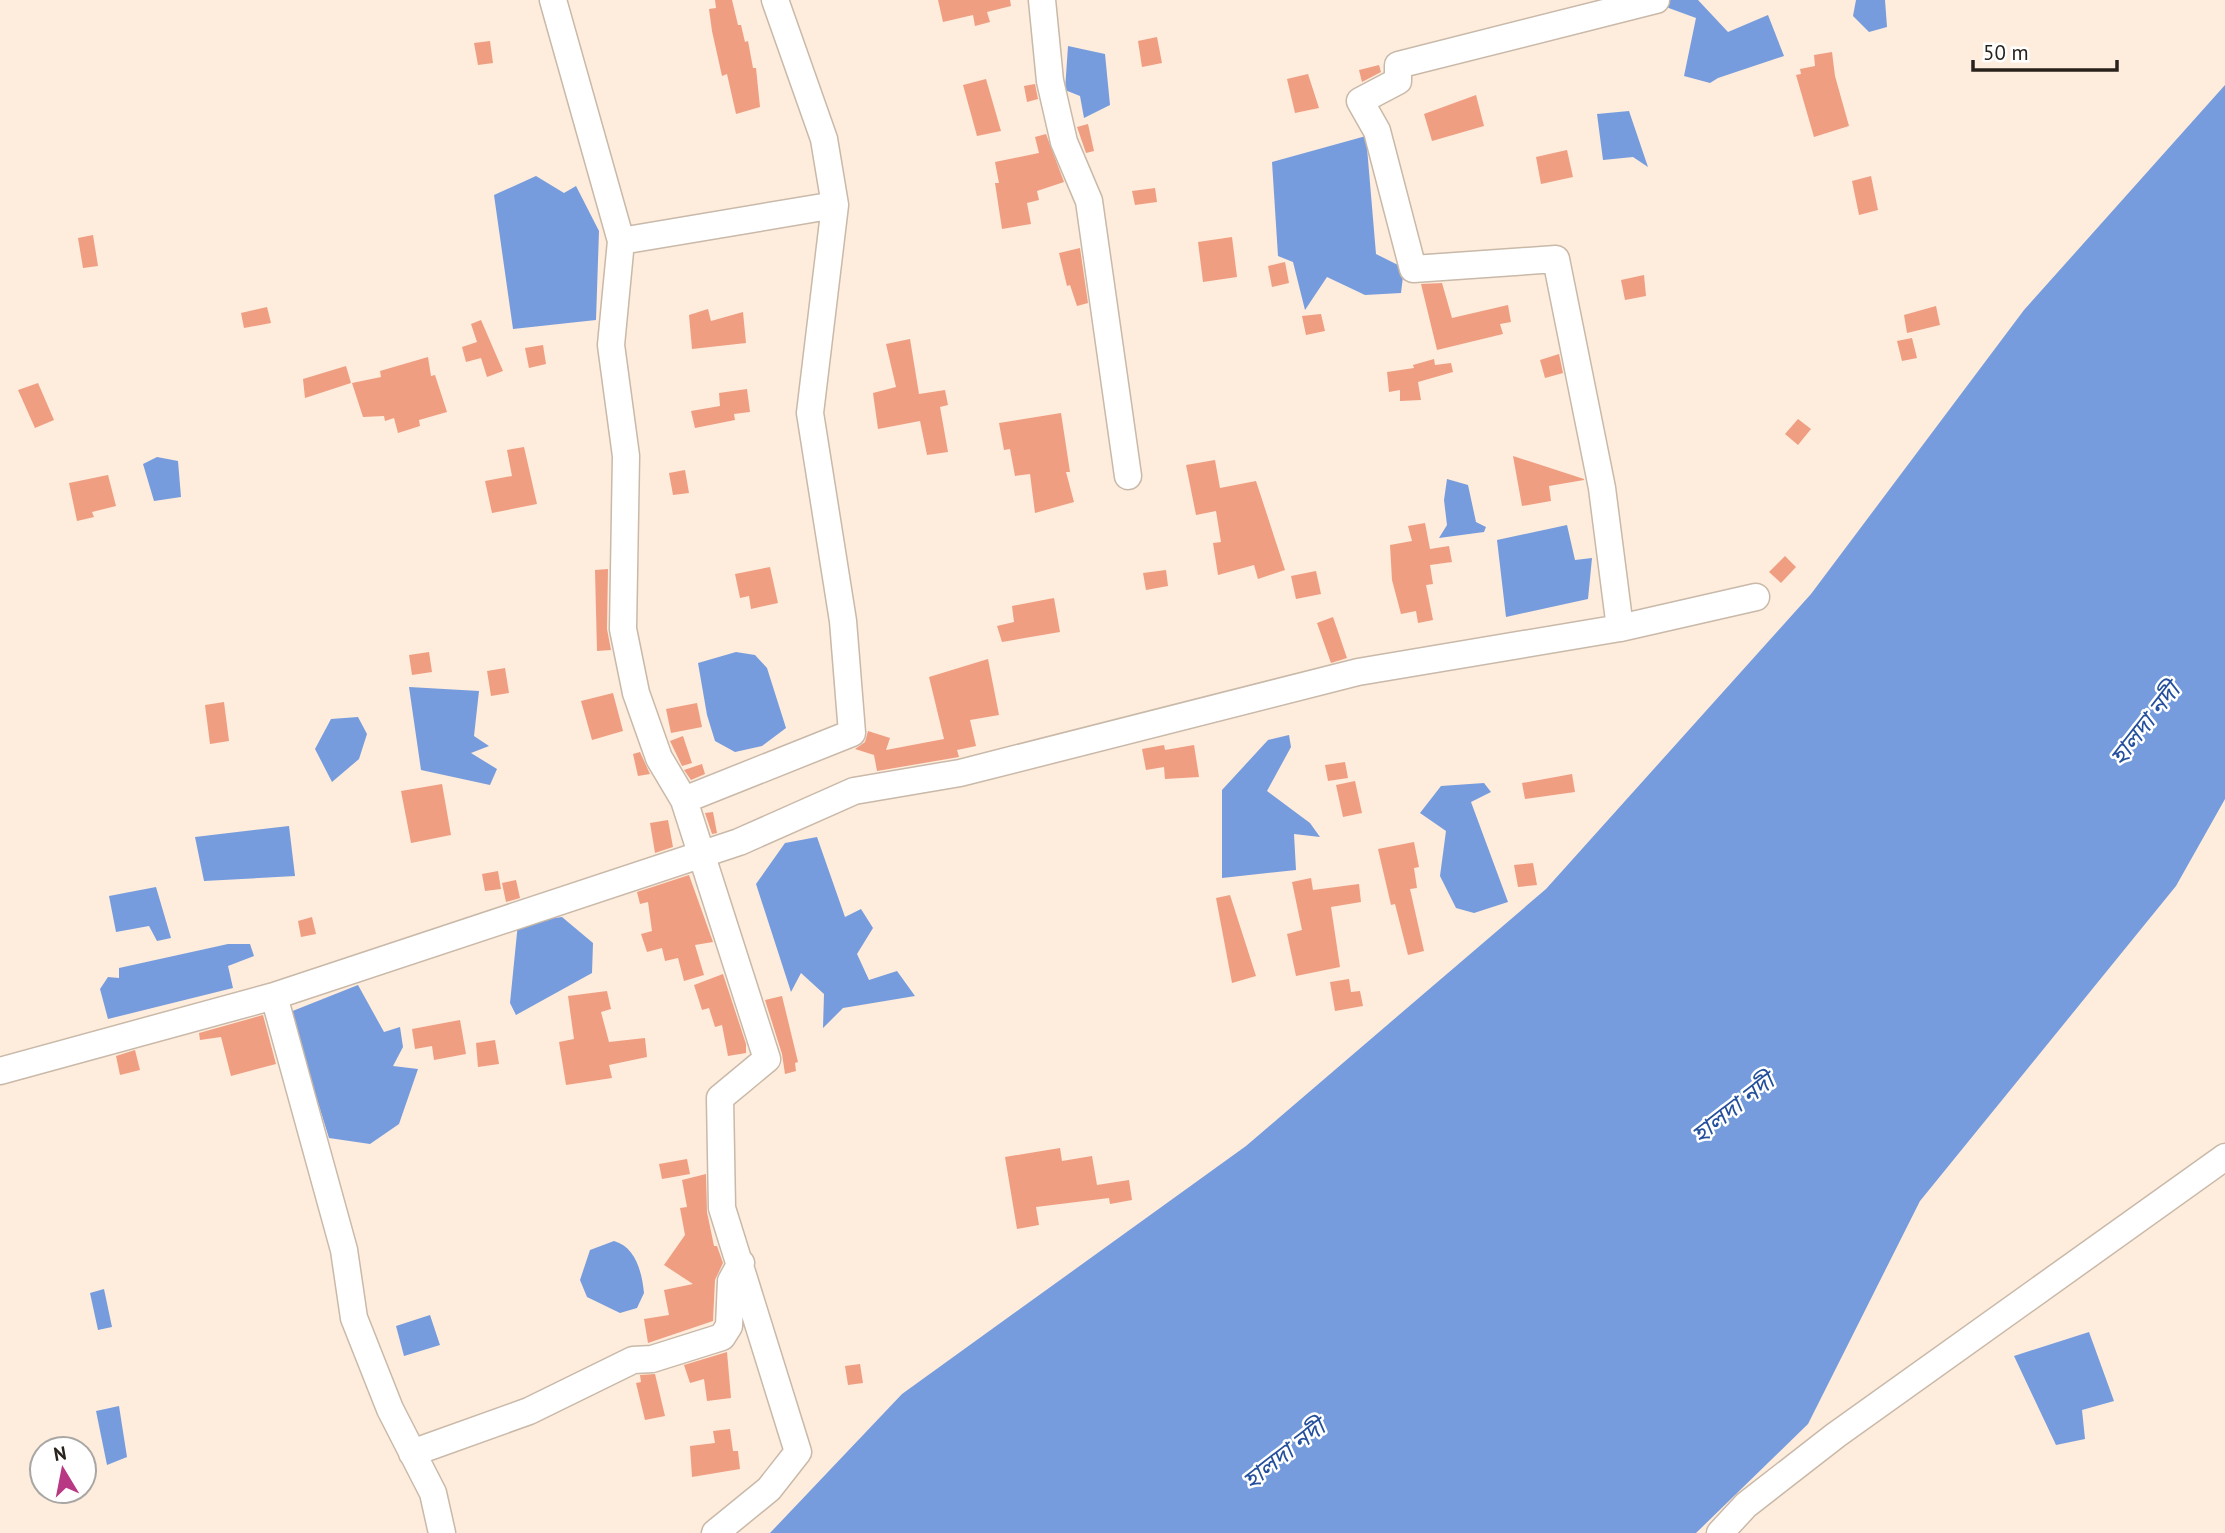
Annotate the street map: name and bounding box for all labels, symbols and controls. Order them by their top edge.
scale bar [1973,28,2116,72]
text: 50 m [1983,39,2029,66]
water label: হালদা নদী [2103,672,2189,771]
water label: হালদা নদী [1685,1063,1784,1150]
water label: হালদা নদী [1236,1409,1335,1496]
north arrow [28,1435,98,1505]
text: N [52,1440,68,1466]

